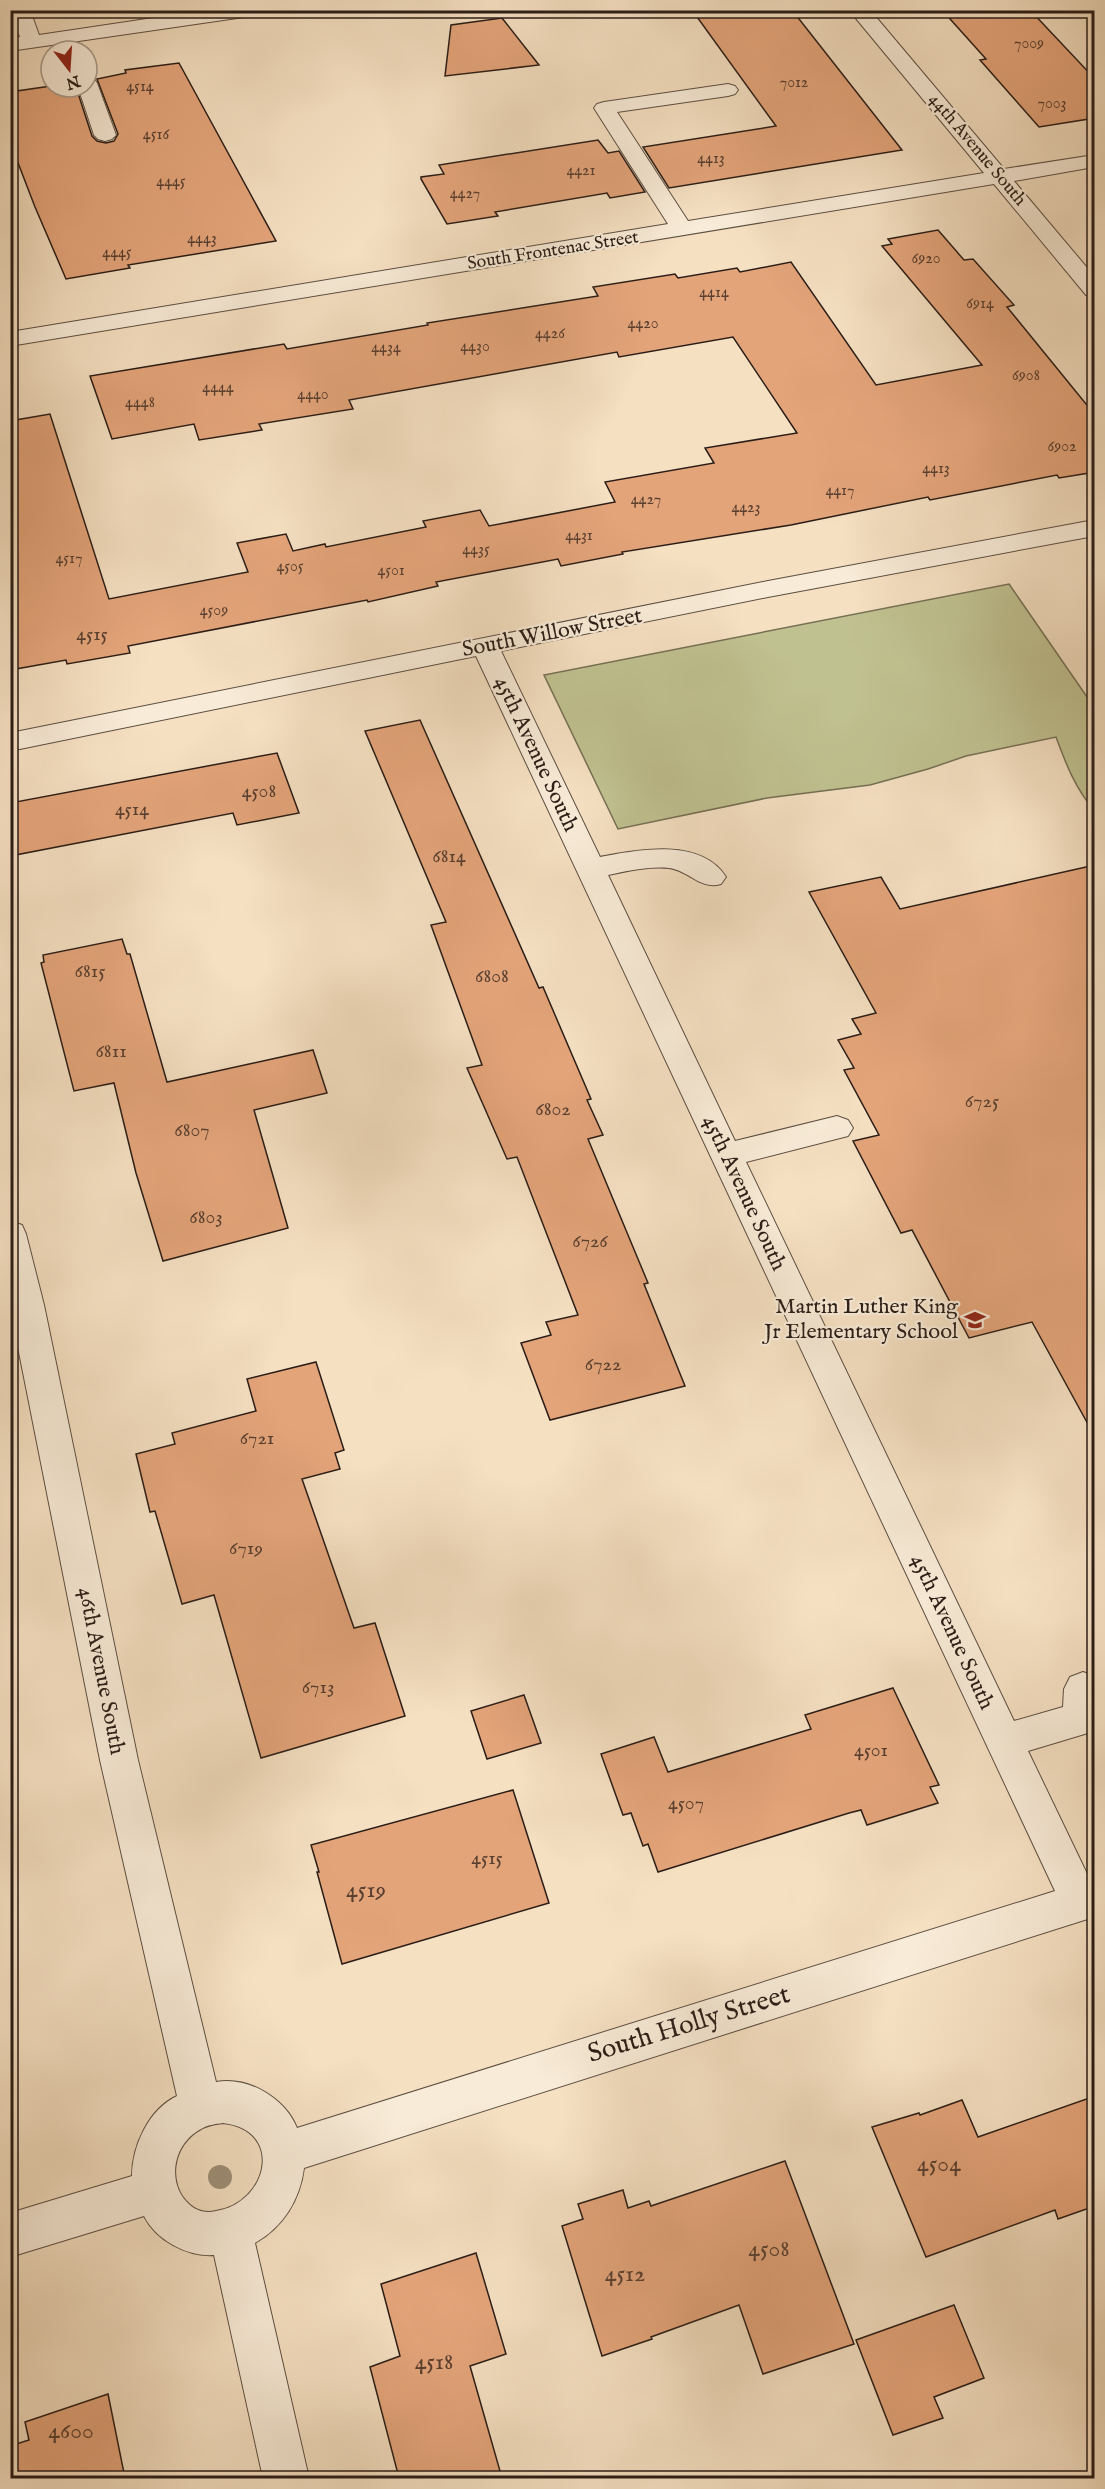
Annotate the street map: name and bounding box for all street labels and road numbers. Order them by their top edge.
street label: 44th Avenue South [923,89,1031,211]
street label: South Frontenac Street [466,226,640,276]
street label: South Willow Street [460,602,645,664]
street label: 45th Avenue South [488,672,584,837]
street label: 45th Avenue South [696,1111,792,1276]
street label: 45th Avenue South [904,1550,1000,1715]
street label: 46th Avenue South [71,1585,131,1757]
street label: South Holly Street [584,1978,794,2072]

